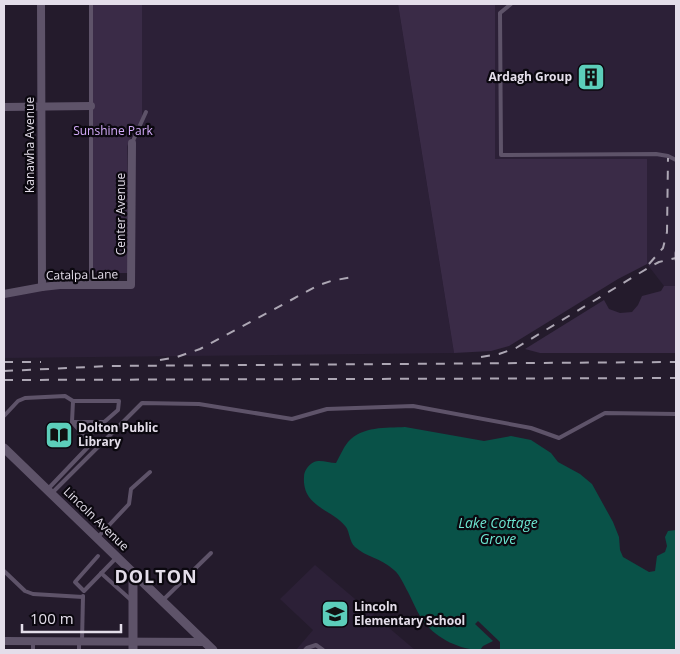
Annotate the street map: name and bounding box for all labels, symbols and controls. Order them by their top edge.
building icon: Ardagh Group [576,62,606,92]
place label: Ardagh Group [489,68,572,85]
street label: Kanawha Avenue [21,97,38,193]
park label: Sunshine Park [73,122,154,139]
street label: Center Avenue [112,173,129,255]
street label: Catalpa Lane [46,265,119,284]
place label: Dolton Public Library [78,419,158,450]
library icon: Dolton Public Library [44,420,74,450]
street label: Lincoln Avenue [60,483,133,554]
water label: Lake Cottage Grove [458,513,538,548]
district label: DOLTON [114,564,198,588]
place label: Lincoln Elementary School [354,598,465,629]
school or university icon: Lincoln Elementary School [320,599,350,629]
scale bar [22,602,121,634]
text: 100 m [30,608,74,628]

